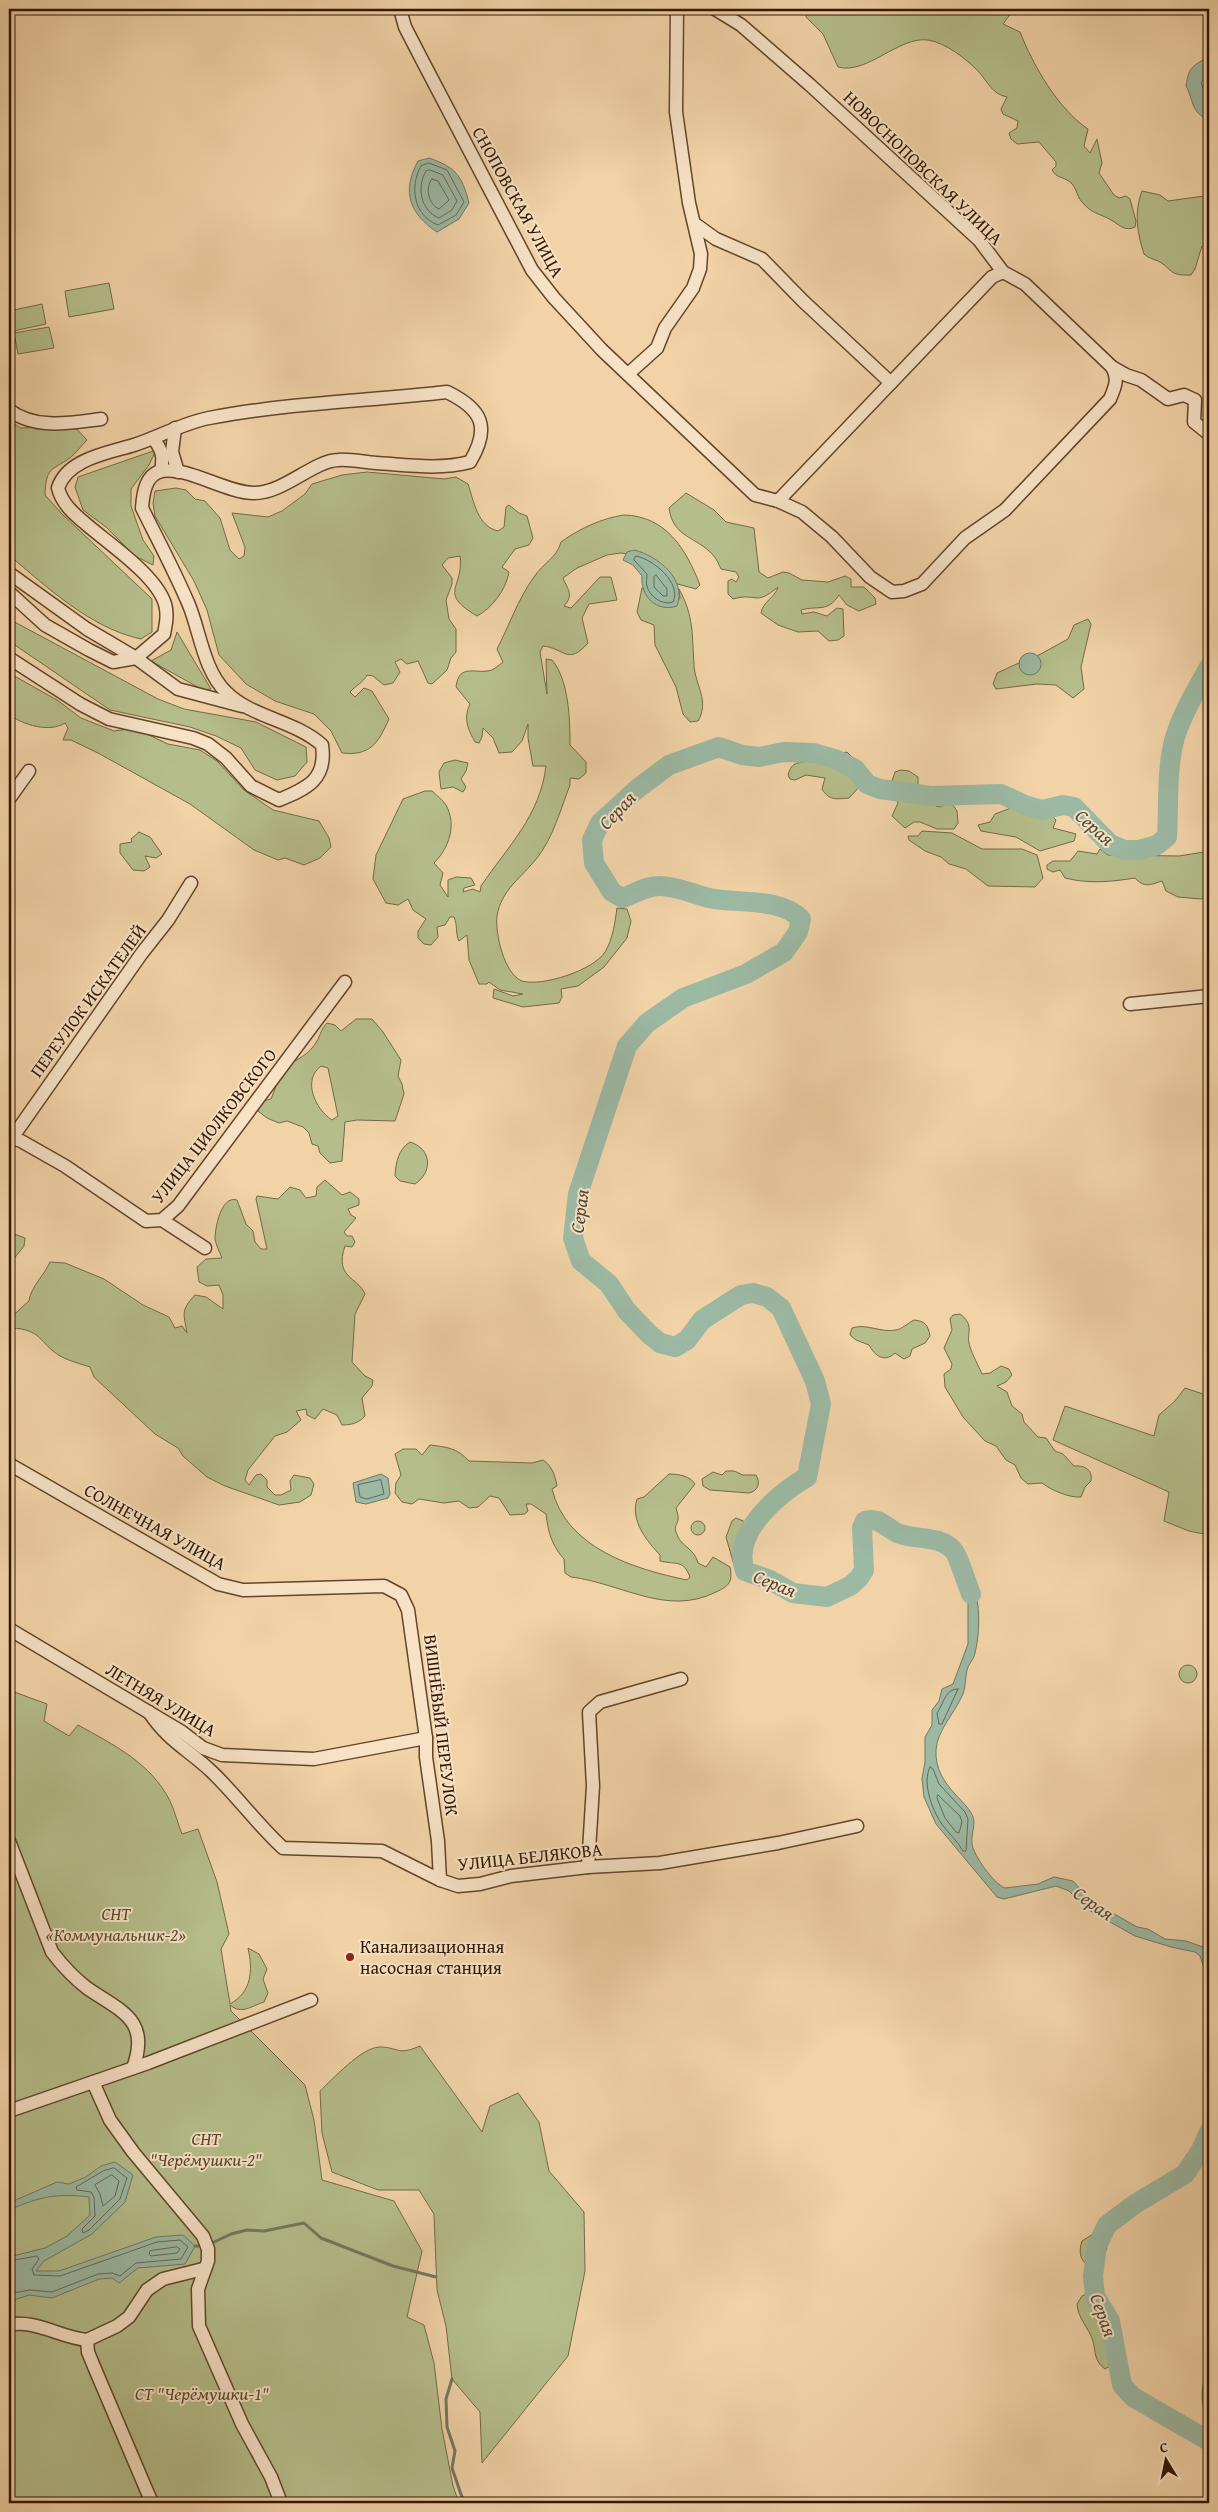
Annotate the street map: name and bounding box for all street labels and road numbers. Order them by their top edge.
street label: НОВОСНОПОВСКАЯ УЛИЦА [837,84,1009,251]
street label: СНОПОВСКАЯ УЛИЦА [466,121,571,282]
street label: ПЕРЕУЛОК ИСКАТЕЛЕЙ [23,919,152,1083]
street label: УЛИЦА ЦИОЛКОВСКОГО [144,1042,283,1209]
street label: СОЛНЕЧНАЯ УЛИЦА [79,1476,231,1577]
street label: ВИШНЁВЫЙ ПЕРЕУЛОК [417,1633,466,1817]
street label: ЛЕТНЯЯ УЛИЦА [101,1656,222,1743]
street label: УЛИЦА БЕЛЯКОВА [456,1835,604,1878]

